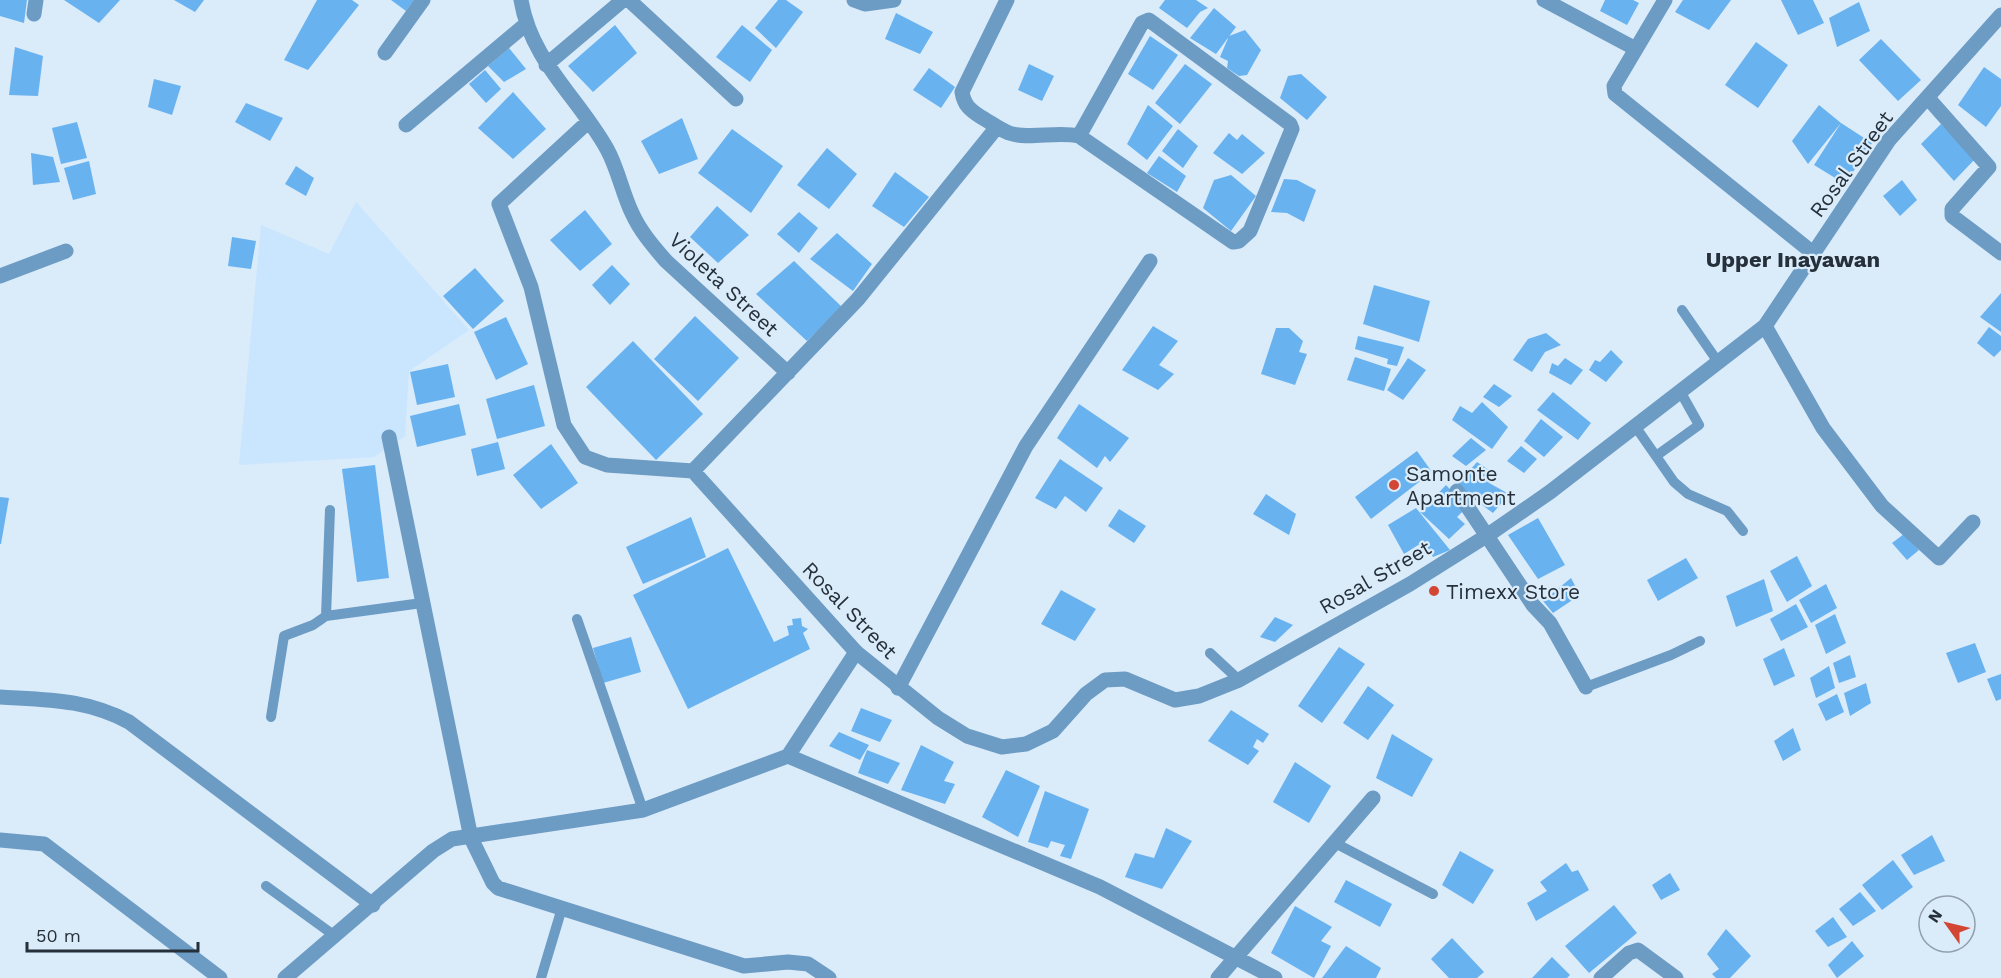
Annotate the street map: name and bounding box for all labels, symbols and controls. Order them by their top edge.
street label: Rosal Street [1804,106,1898,222]
street label: Violeta Street [664,227,784,341]
district label: Upper Inayawan [1706,247,1880,272]
place label: Samonte Apartment [1406,461,1516,510]
marker: Samonte Apartment [1387,478,1401,492]
street label: Rosal Street [1315,535,1436,619]
street label: Rosal Street [798,556,903,664]
place label: Timexx Store [1446,579,1580,604]
marker: Timexx Store [1427,584,1441,598]
north arrow [1917,894,1977,954]
text: N [1924,906,1946,926]
scale bar [27,915,198,953]
text: 50 m [36,925,81,946]

